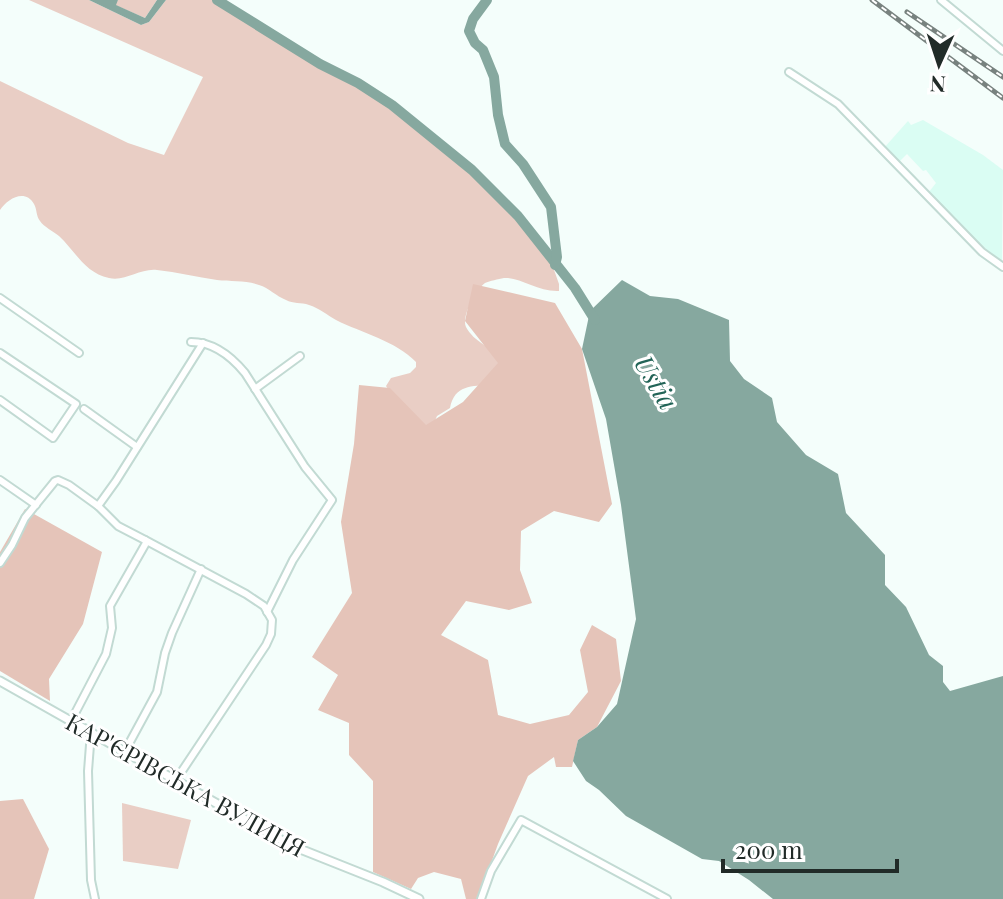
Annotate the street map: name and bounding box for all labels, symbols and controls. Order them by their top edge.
north arrow [899,24,979,104]
text: N [929,70,947,100]
water label: Ustia [627,348,687,416]
street label: КАР'ЄРІВСЬКА ВУЛИЦЯ [61,705,311,863]
scale bar [723,823,897,873]
text: 200 m [735,833,803,865]

